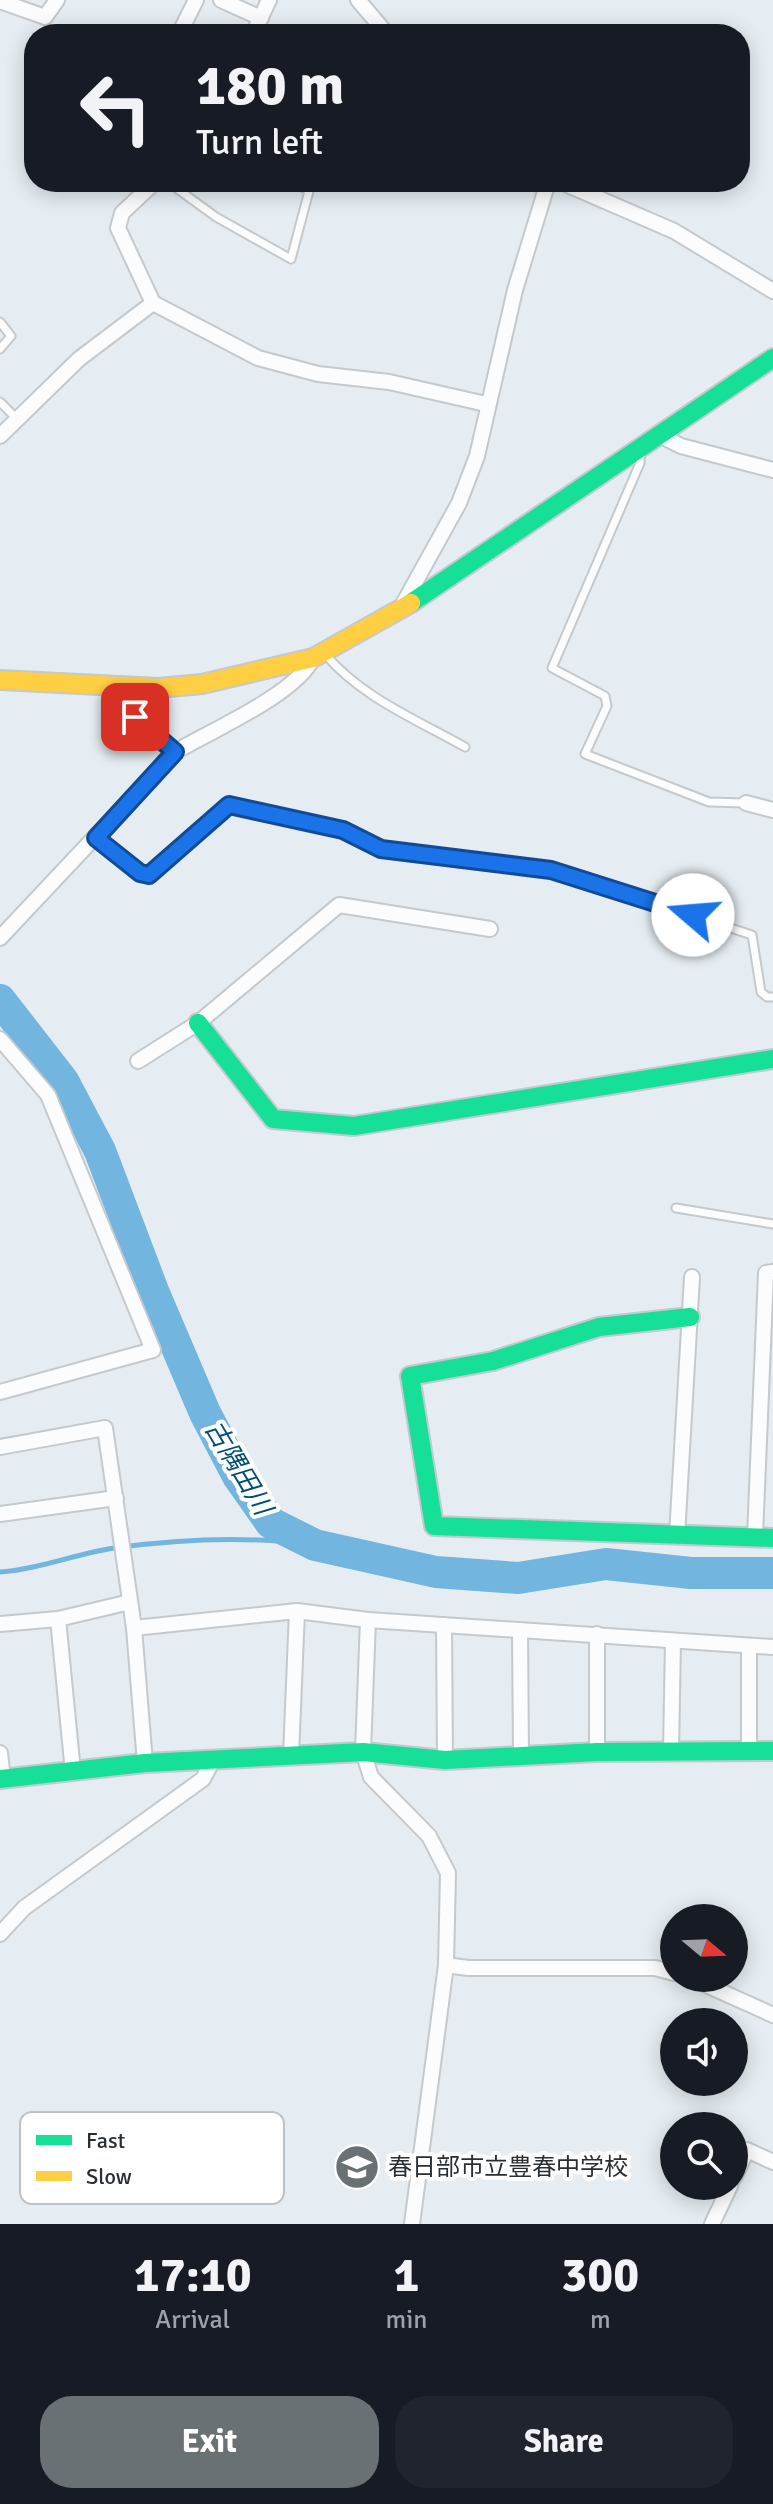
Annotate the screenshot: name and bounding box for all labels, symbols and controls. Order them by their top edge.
text: 180 m [196,51,344,120]
icon: left [64,56,168,160]
text: Turn left [196,120,323,165]
pin [101,683,169,751]
icon: arrive [113,695,157,739]
position arrow [651,873,735,957]
water label: 古隅田川 [197,1415,280,1523]
north arrow [660,1904,748,1992]
map controls [660,1904,748,2200]
button: sound [660,2008,748,2096]
legend [20,2112,284,2204]
button: search [660,2112,748,2200]
text: Fast [86,2127,126,2154]
school or university icon: 春日部市立豊春中学校 [333,2143,381,2191]
place label: 春日部市立豊春中学校 [388,2152,628,2182]
text: Slow [86,2163,132,2190]
text: 17:10 [134,2246,252,2305]
text: 1 [394,2246,419,2305]
text: 300 [561,2246,639,2305]
text: Arrival [155,2304,230,2336]
text: min [386,2304,428,2336]
text: m [590,2304,611,2336]
button: Exit [40,2396,379,2488]
button: Share [395,2396,733,2488]

